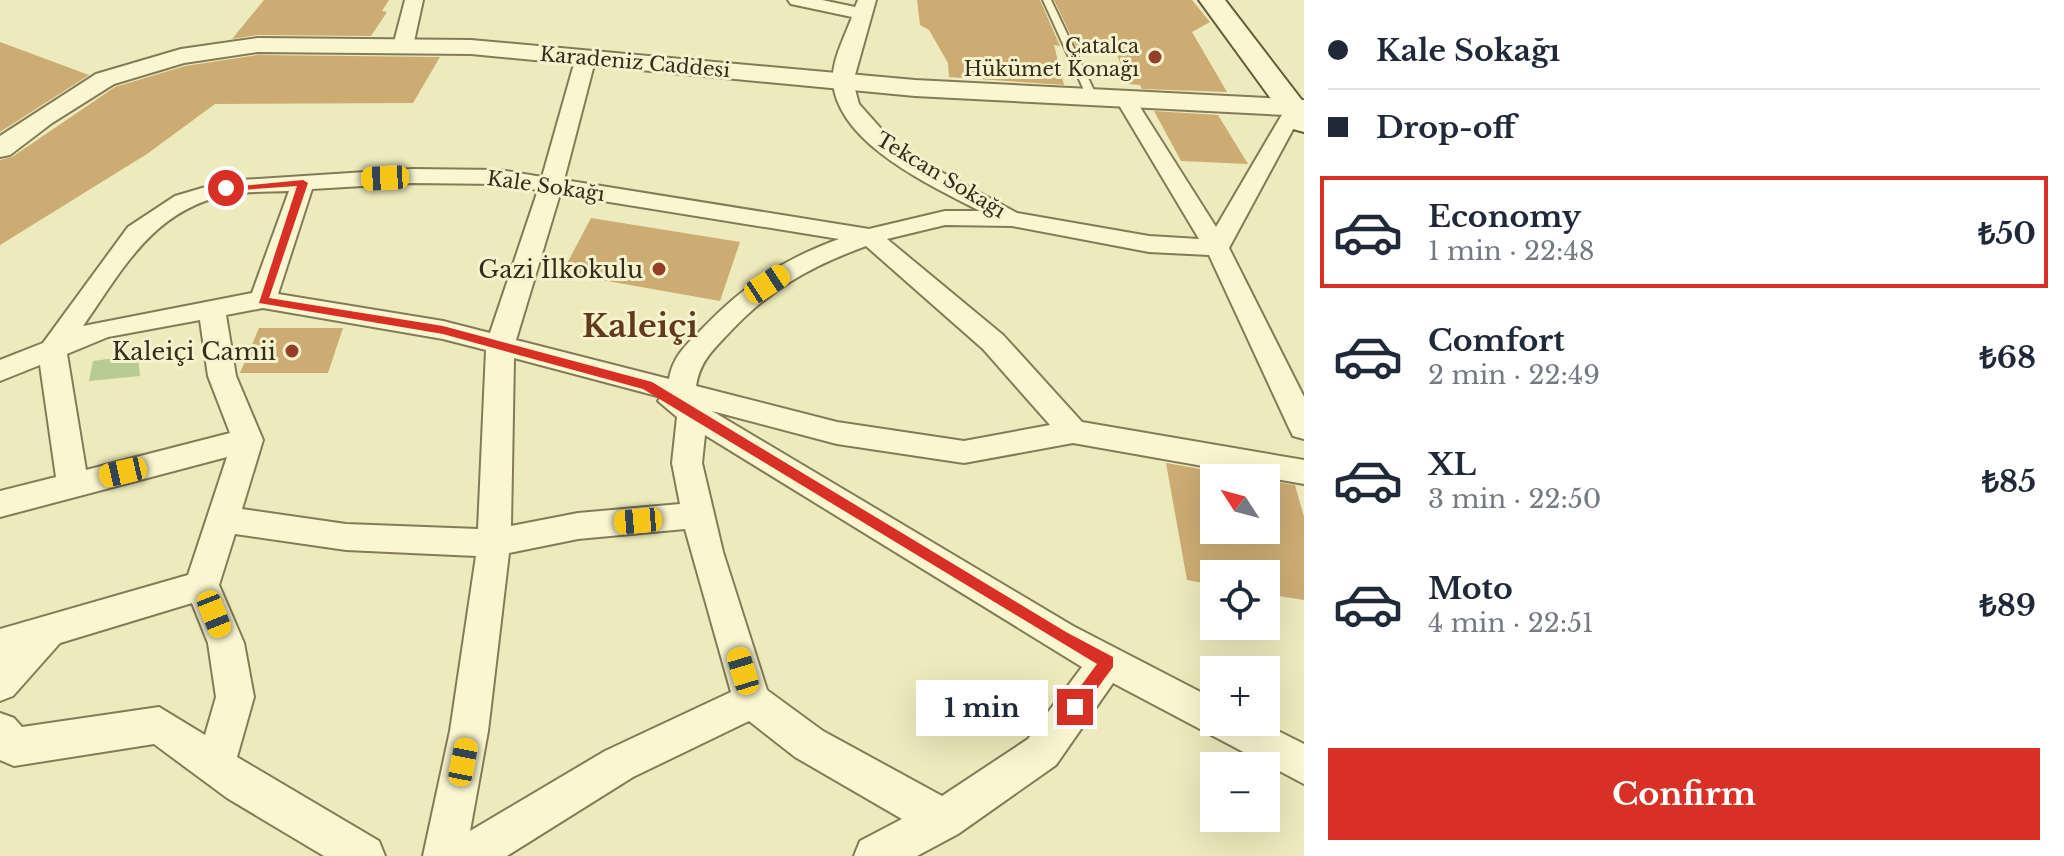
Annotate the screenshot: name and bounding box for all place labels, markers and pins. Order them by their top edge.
place label: Çatalca Hükümet Konağı [964,34,1140,81]
marker: Çatalca Hükümet Konağı [1146,48,1164,66]
place label: Gazi İlkokulu [478,255,643,284]
marker: Gazi İlkokulu [650,260,668,278]
place label: Kaleiçi Camii [112,337,276,366]
marker: Kaleiçi Camii [283,342,301,360]

